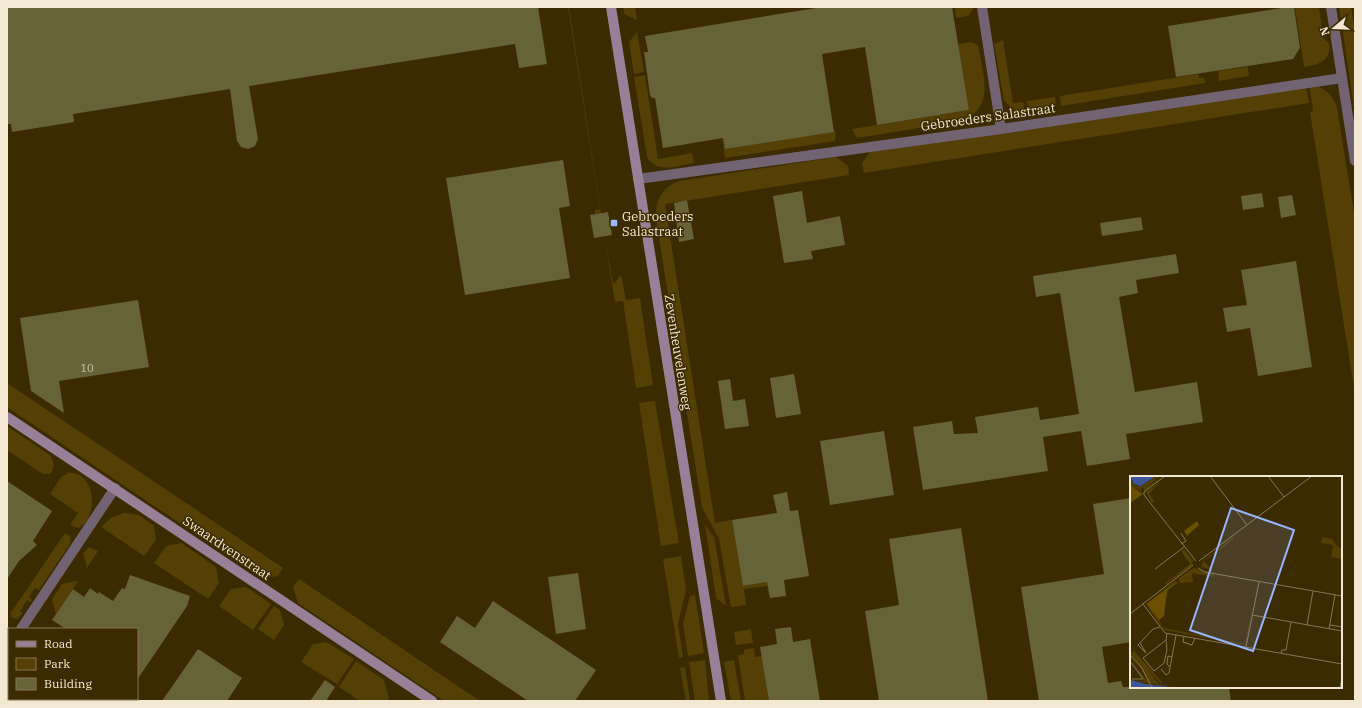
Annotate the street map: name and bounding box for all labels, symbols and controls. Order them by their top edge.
north arrow [1314,8,1354,48]
text: N [1316,25,1333,38]
street label: Gebroeders Salastraat [920,99,1057,135]
place label: Gebroeders Salastraat [622,208,693,240]
marker: Gebroeders Salastraat [609,218,619,228]
street label: Zevenheuvelenweg [660,293,696,411]
house number: 10 [80,361,94,375]
inset map [1130,476,1342,688]
street label: Swaardvenstraat [180,512,275,584]
legend [8,628,138,700]
text: Road [44,636,73,651]
text: Park [44,656,70,671]
text: Building [44,676,92,691]

